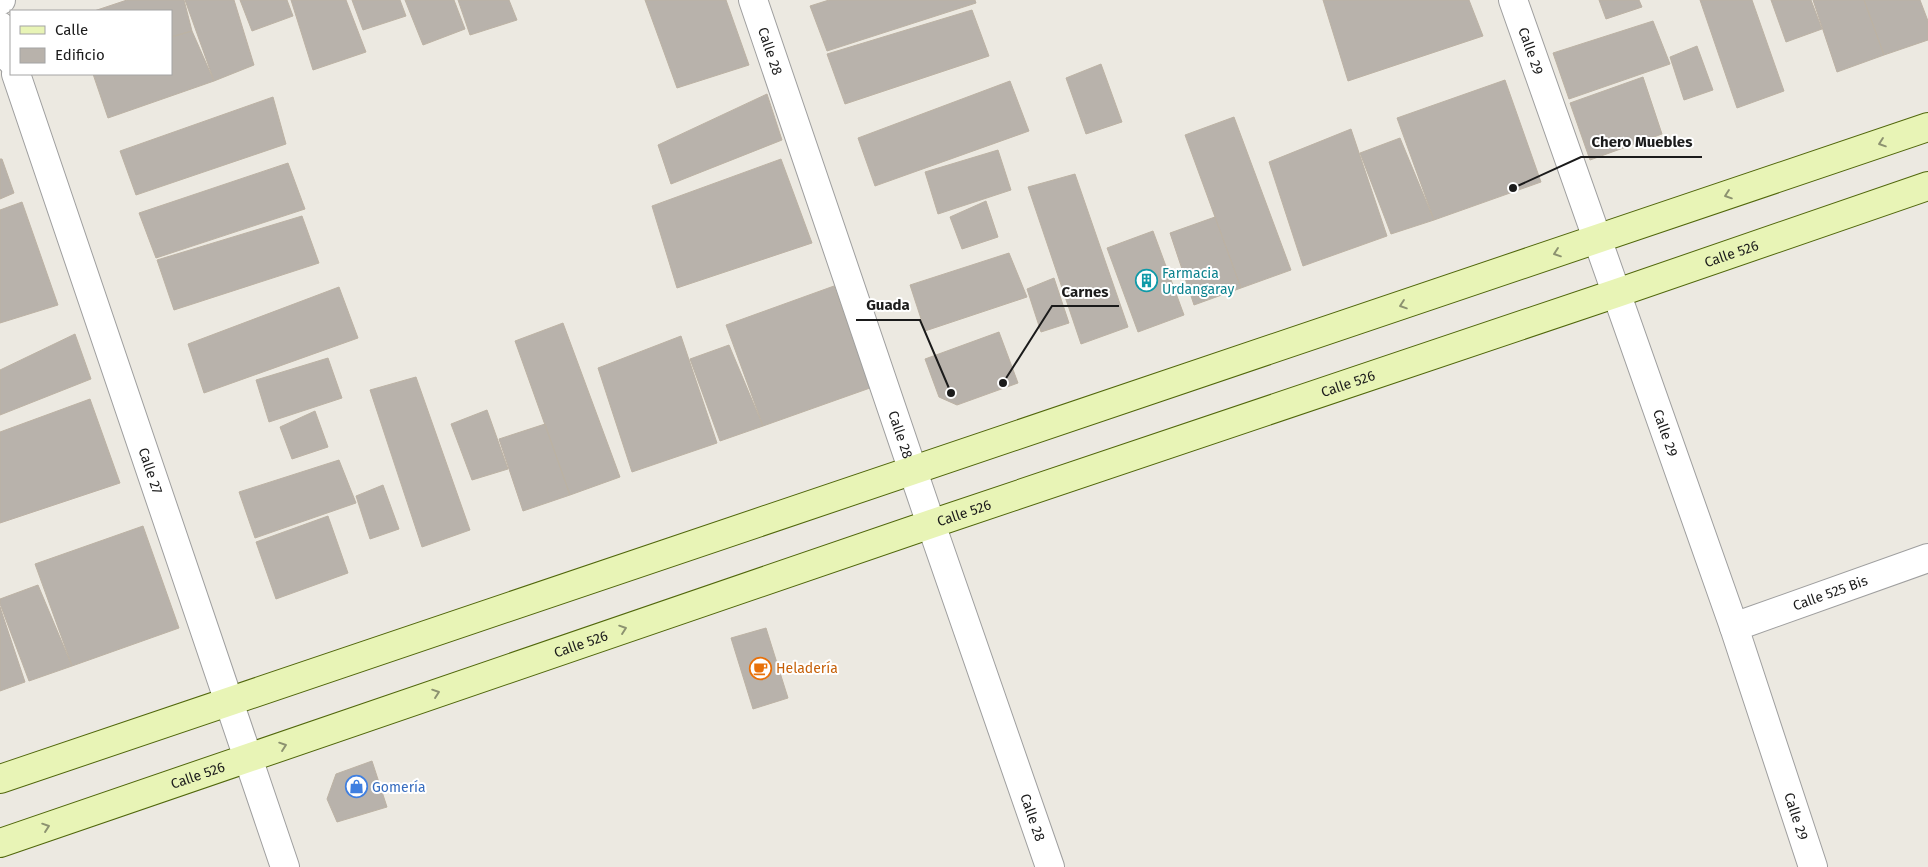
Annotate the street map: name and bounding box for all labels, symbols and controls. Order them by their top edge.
legend [10,10,172,75]
text: Calle [55,21,88,39]
street label: Calle 28 [754,25,786,77]
street label: Calle 29 [1515,25,1547,77]
text: Edificio [55,46,105,64]
callout: Chero Muebles [1581,127,1702,157]
text: Chero Muebles [1592,133,1692,151]
one-way arrow [1878,137,1887,147]
one-way arrow [1724,189,1733,199]
street label: Calle 526 [1702,236,1761,271]
one-way arrow [1554,247,1562,257]
place label: Farmacia Urdangaray [1162,265,1234,298]
building icon: Farmacia Urdangaray [1134,269,1158,293]
callout: Carnes [1052,276,1119,306]
text: Carnes [1062,283,1108,301]
callout: Guada [856,290,920,320]
text: Guada [866,296,910,314]
one-way arrow [1400,299,1408,309]
street label: Calle 526 [1319,367,1377,401]
street label: Calle 29 [1649,407,1682,459]
street label: Calle 28 [885,409,917,461]
street label: Calle 27 [135,445,166,496]
street label: Calle 526 [935,496,993,530]
street label: Calle 525 Bis [1790,572,1870,614]
one-way arrow [619,625,627,635]
street label: Calle 526 [552,627,610,661]
cafe icon: Heladería [748,656,772,680]
place label: Heladería [776,660,838,677]
one-way arrow [432,689,440,699]
one-way arrow [278,742,286,752]
street label: Calle 526 [168,758,227,792]
shop icon: Gomería [344,775,368,799]
place label: Gomería [372,779,426,796]
street label: Calle 29 [1781,790,1812,842]
street label: Calle 28 [1017,791,1049,844]
one-way arrow [41,823,50,833]

